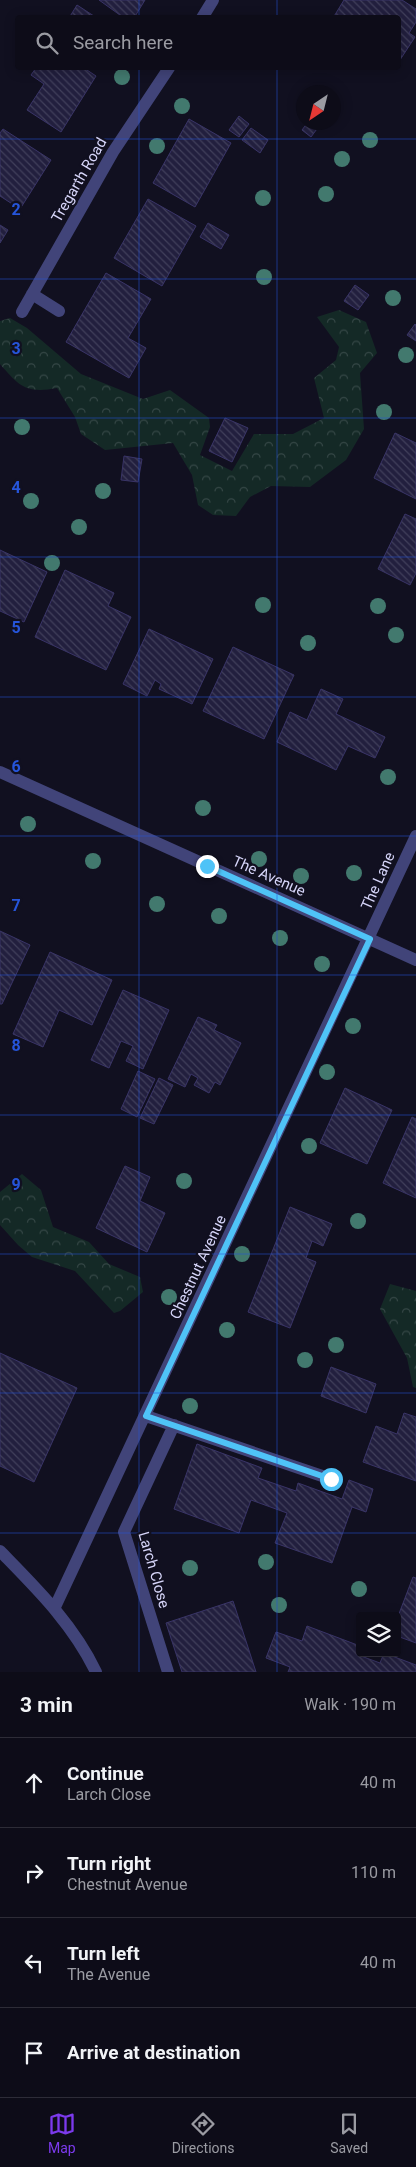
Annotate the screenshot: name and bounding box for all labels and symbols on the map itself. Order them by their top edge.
north arrow [296,85,341,130]
street label: Tregarth Road [48,135,110,225]
text: 2 [11,200,21,219]
text: 3 [11,339,21,358]
text: 4 [11,478,21,497]
text: 5 [11,618,21,637]
text: 6 [11,757,21,776]
street label: The Lane [357,849,399,913]
street label: The Avenue [230,852,308,900]
route end [196,855,219,878]
text: 7 [11,896,21,915]
text: 8 [11,1036,21,1055]
text: 9 [11,1175,21,1194]
street label: Chestnut Avenue [166,1212,230,1322]
route start [320,1468,343,1491]
street label: Larch Close [135,1530,174,1610]

